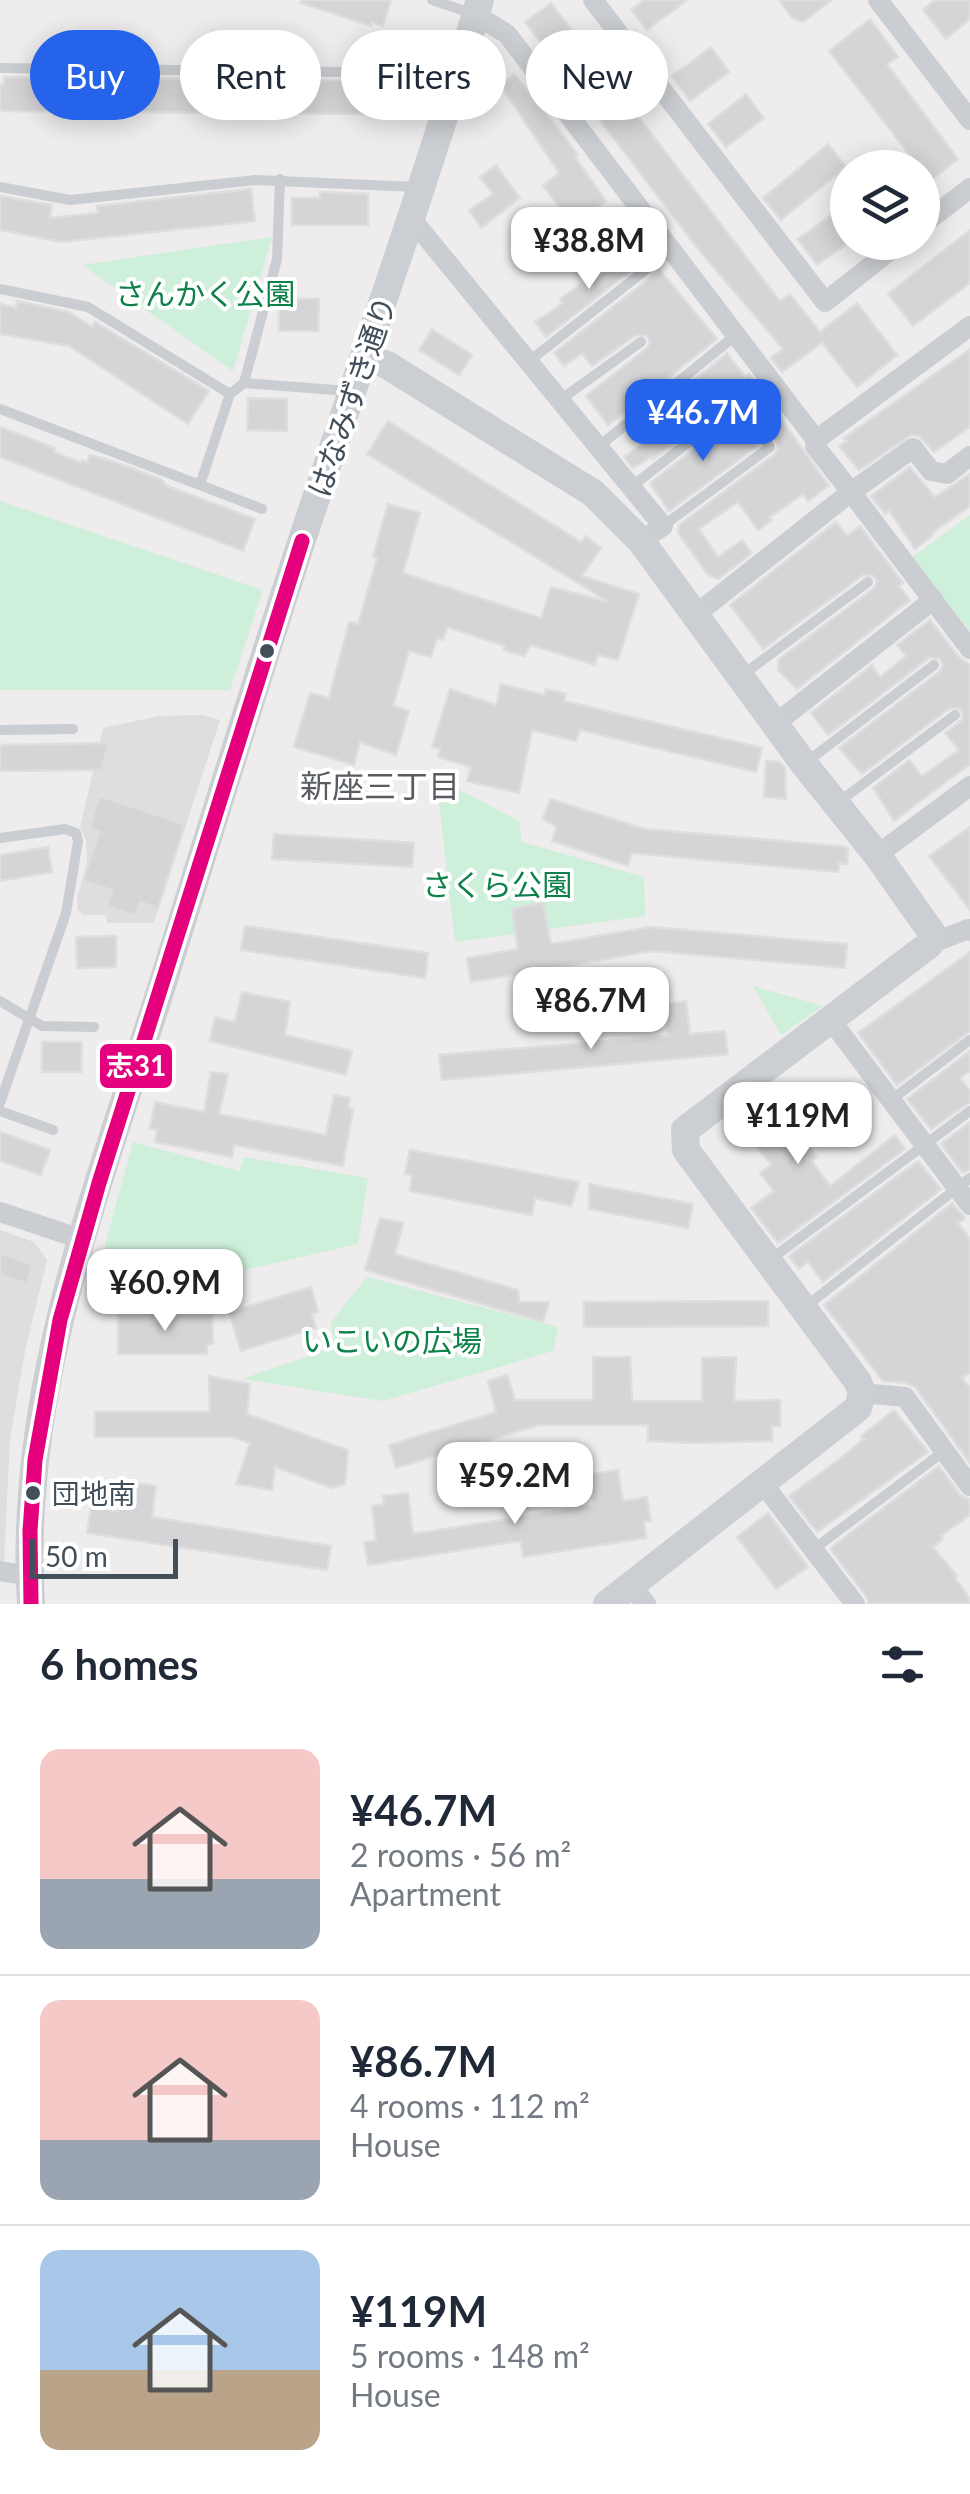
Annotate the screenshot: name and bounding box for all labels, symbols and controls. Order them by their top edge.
chip: Buy [30,30,160,120]
chip: Rent [180,30,321,120]
chip: Filters [341,30,506,120]
chip: New [526,30,668,120]
map controls [830,150,940,260]
button: layers [830,150,940,260]
pin: ¥38.8M [508,207,670,292]
text: ¥38.8M [533,220,645,259]
park label: さんかく公園 [115,275,295,311]
street label: はなみずき通り [300,291,402,501]
pin: ¥46.7M [622,379,784,464]
text: ¥46.7M [647,392,759,431]
unlabelled marker [257,641,277,661]
district label: 新座三丁目 [300,766,460,805]
park label: さくら公園 [422,866,572,902]
pin: ¥86.7M [510,967,672,1052]
text: ¥86.7M [535,980,647,1019]
line badge: 志31 [98,1042,174,1090]
text: 志31 [106,1048,166,1082]
pin: ¥119M [728,1082,868,1167]
text: ¥119M [746,1095,850,1134]
pin: ¥60.9M [84,1249,246,1334]
text: ¥60.9M [109,1262,221,1301]
park label: いこいの広場 [302,1322,482,1358]
pin: ¥59.2M [434,1442,596,1527]
text: ¥59.2M [459,1455,571,1494]
place label: 団地南 [52,1476,136,1510]
marker: 団地南 [23,1483,43,1503]
scale bar [30,1534,178,1578]
text: 50 m [45,1539,108,1573]
icon: filters [875,1637,930,1692]
text: 6 homes [40,1639,198,1689]
text: ¥46.7M [350,1785,497,1835]
icon: home [120,1789,240,1909]
text: 2 rooms · 56 m² [350,1835,571,1874]
text: Apartment [350,1874,501,1913]
text: ¥86.7M [350,2036,497,2086]
icon: home [120,2040,240,2160]
text: 4 rooms · 112 m² [350,2086,590,2125]
text: House [350,2125,441,2164]
text: ¥119M [350,2286,487,2336]
icon: home [120,2290,240,2410]
text: 5 rooms · 148 m² [350,2336,590,2375]
text: House [350,2375,441,2414]

